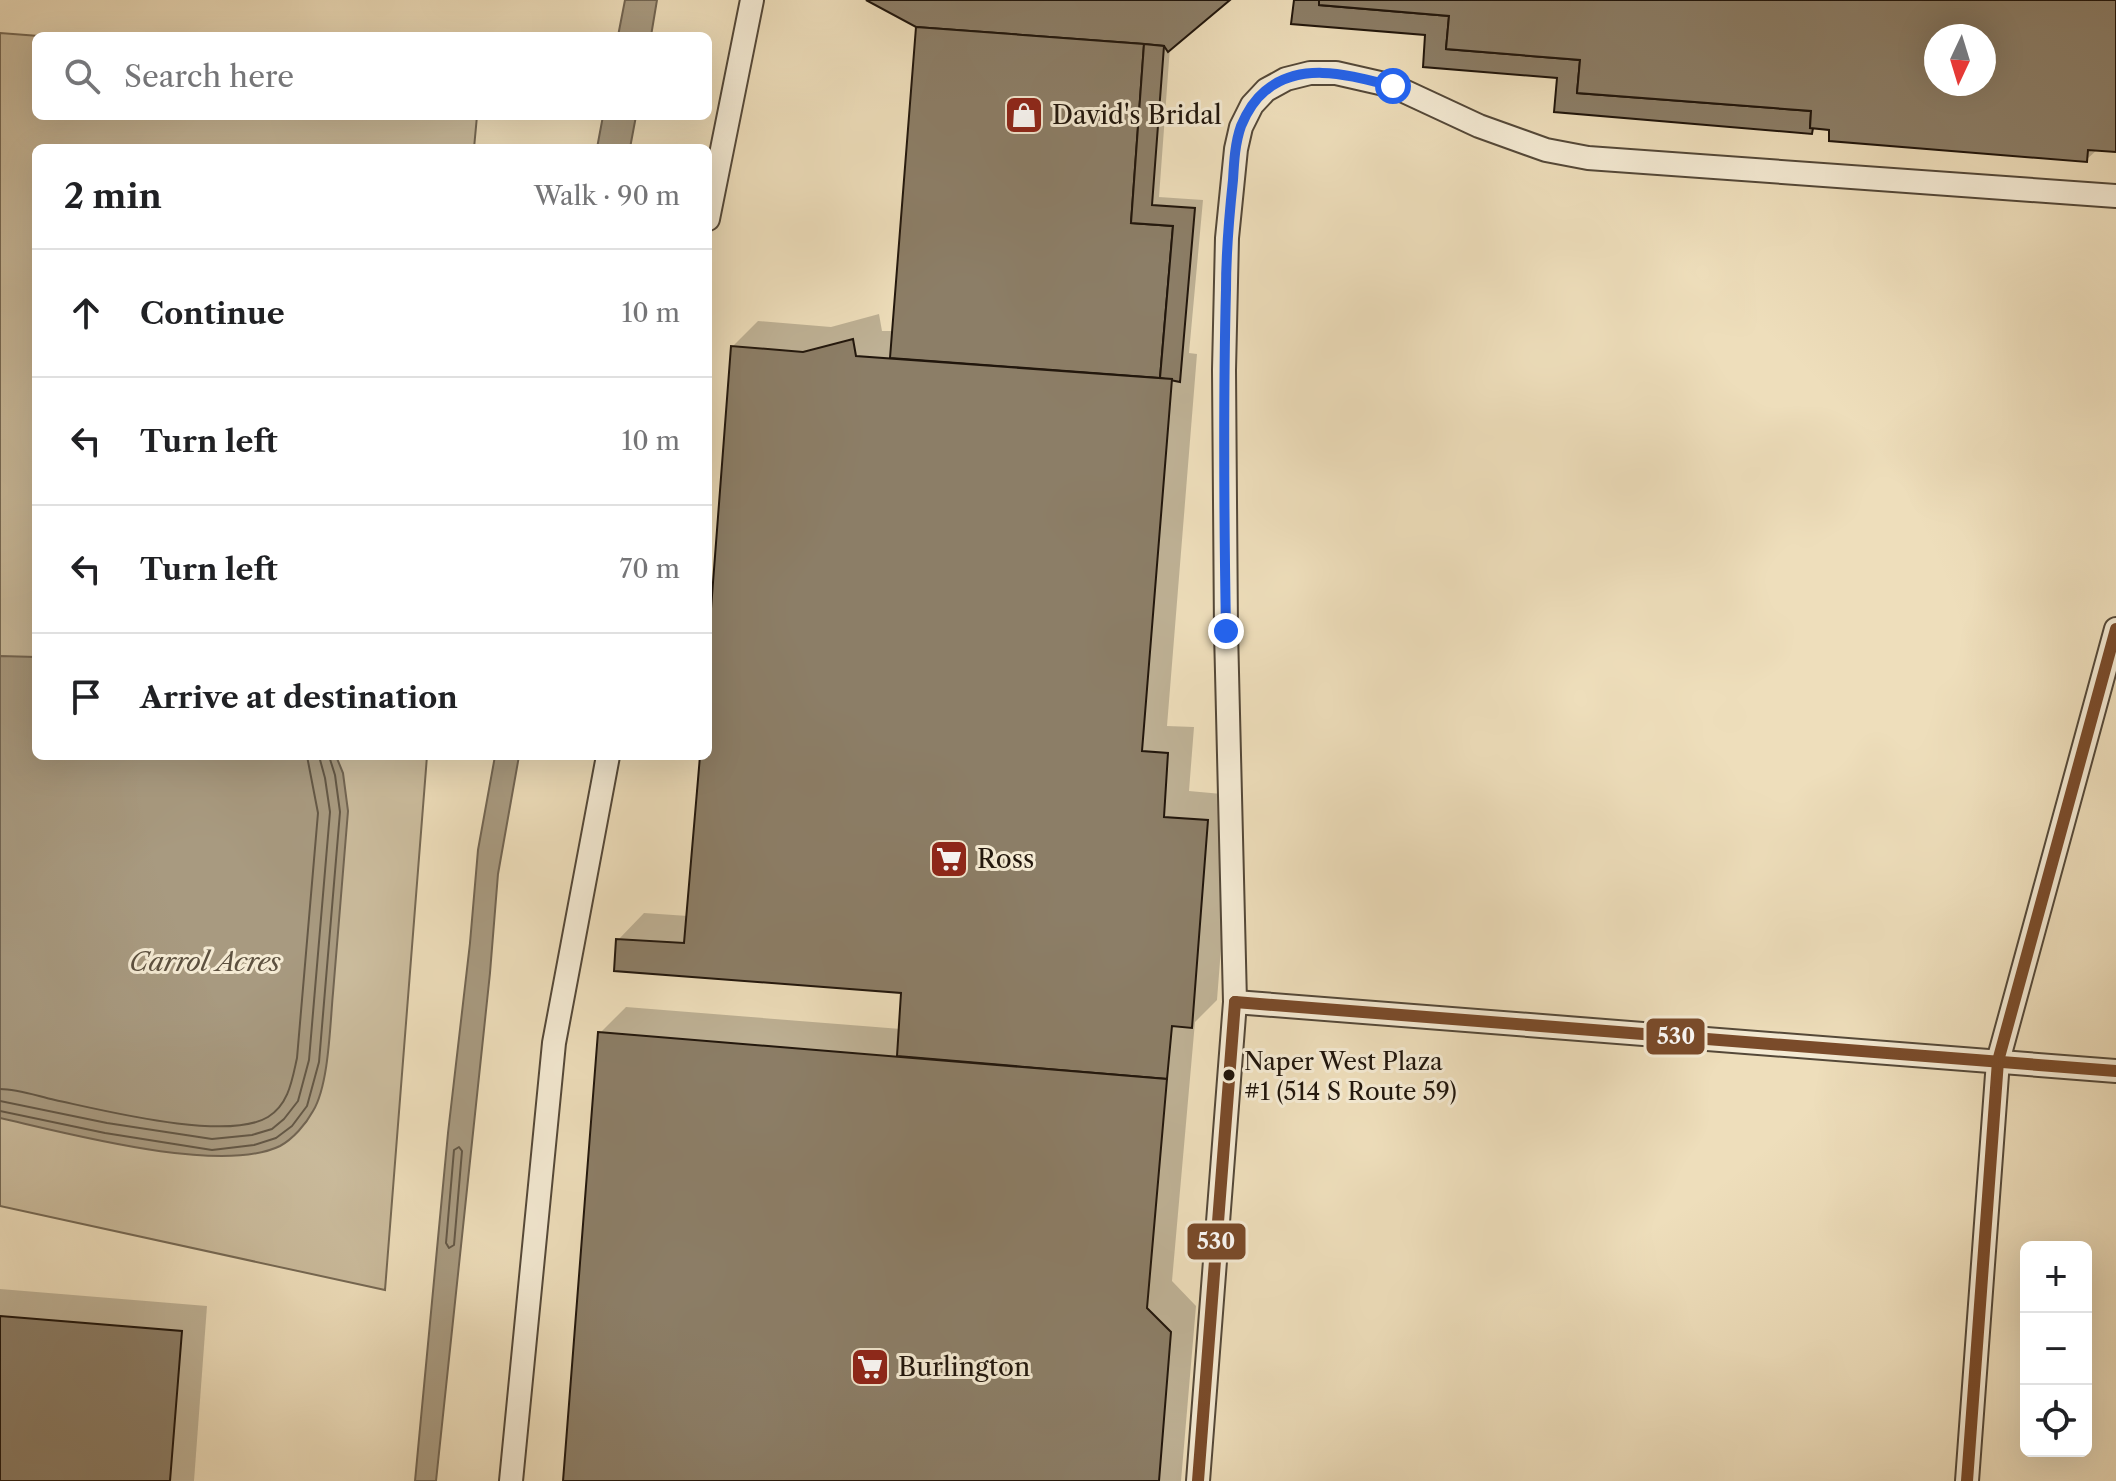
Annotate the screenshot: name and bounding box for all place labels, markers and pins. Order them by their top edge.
shop icon: David's Bridal [1003,94,1045,136]
place label: David's Bridal [1052,99,1222,131]
supermarket icon: Ross [928,838,970,880]
place label: Ross [977,843,1034,875]
place label: Naper West Plaza #1 (514 S Route 59) [1244,1047,1457,1106]
marker: Naper West Plaza #1 (514 S Route 59) [1221,1067,1237,1083]
supermarket icon: Burlington [849,1346,891,1388]
place label: Burlington [898,1351,1030,1383]

